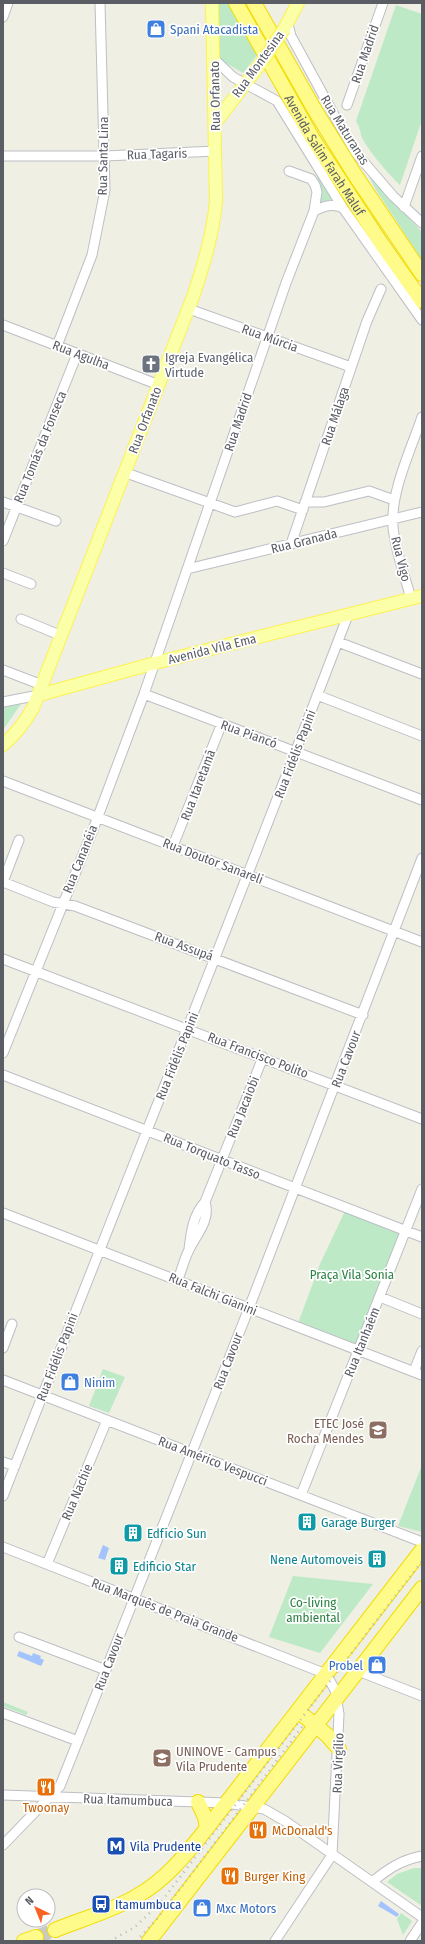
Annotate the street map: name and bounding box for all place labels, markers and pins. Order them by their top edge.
shop icon: Spani Atacadista [145,18,167,40]
place label: Spani Atacadista [170,22,258,37]
place label: Igreja Evangélica Virtude [165,350,253,380]
church icon: Igreja Evangélica Virtude [140,353,162,375]
shop icon: Ninim [59,1371,81,1393]
place label: Ninim [84,1375,115,1390]
place label: ETEC José Rocha Mendes [287,1416,364,1446]
school or university icon: ETEC José Rocha Mendes [367,1419,389,1441]
building icon: Garage Burger [296,1511,318,1533]
place label: Garage Burger [321,1515,396,1530]
building icon: Edfício Sun [122,1522,144,1544]
place label: Edfício Sun [147,1526,207,1541]
building icon: Nene Automoveis [366,1548,388,1570]
place label: Nene Automoveis [270,1552,363,1567]
building icon: Edificio Star [108,1555,130,1577]
place label: Edificio Star [133,1559,197,1574]
shop icon: Probel [366,1654,388,1676]
place label: Probel [329,1658,364,1673]
place label: UNINOVE - Campus Vila Prudente [176,1744,277,1774]
school or university icon: UNINOVE - Campus Vila Prudente [151,1747,173,1769]
restaurant icon: Twoonay [35,1776,57,1798]
place label: Twoonay [23,1800,70,1815]
restaurant icon: McDonald's [247,1819,269,1841]
place label: McDonald's [272,1823,333,1838]
metro station icon: Vila Prudente [105,1835,127,1857]
place label: Vila Prudente [130,1839,201,1854]
restaurant icon: Burger King [219,1865,241,1887]
place label: Burger King [244,1869,306,1884]
bus stop icon: Itamumbuca [90,1893,112,1915]
place label: Itamumbuca [115,1897,181,1912]
shop icon: Mxc Motors [191,1897,213,1919]
place label: Mxc Motors [216,1901,277,1916]

